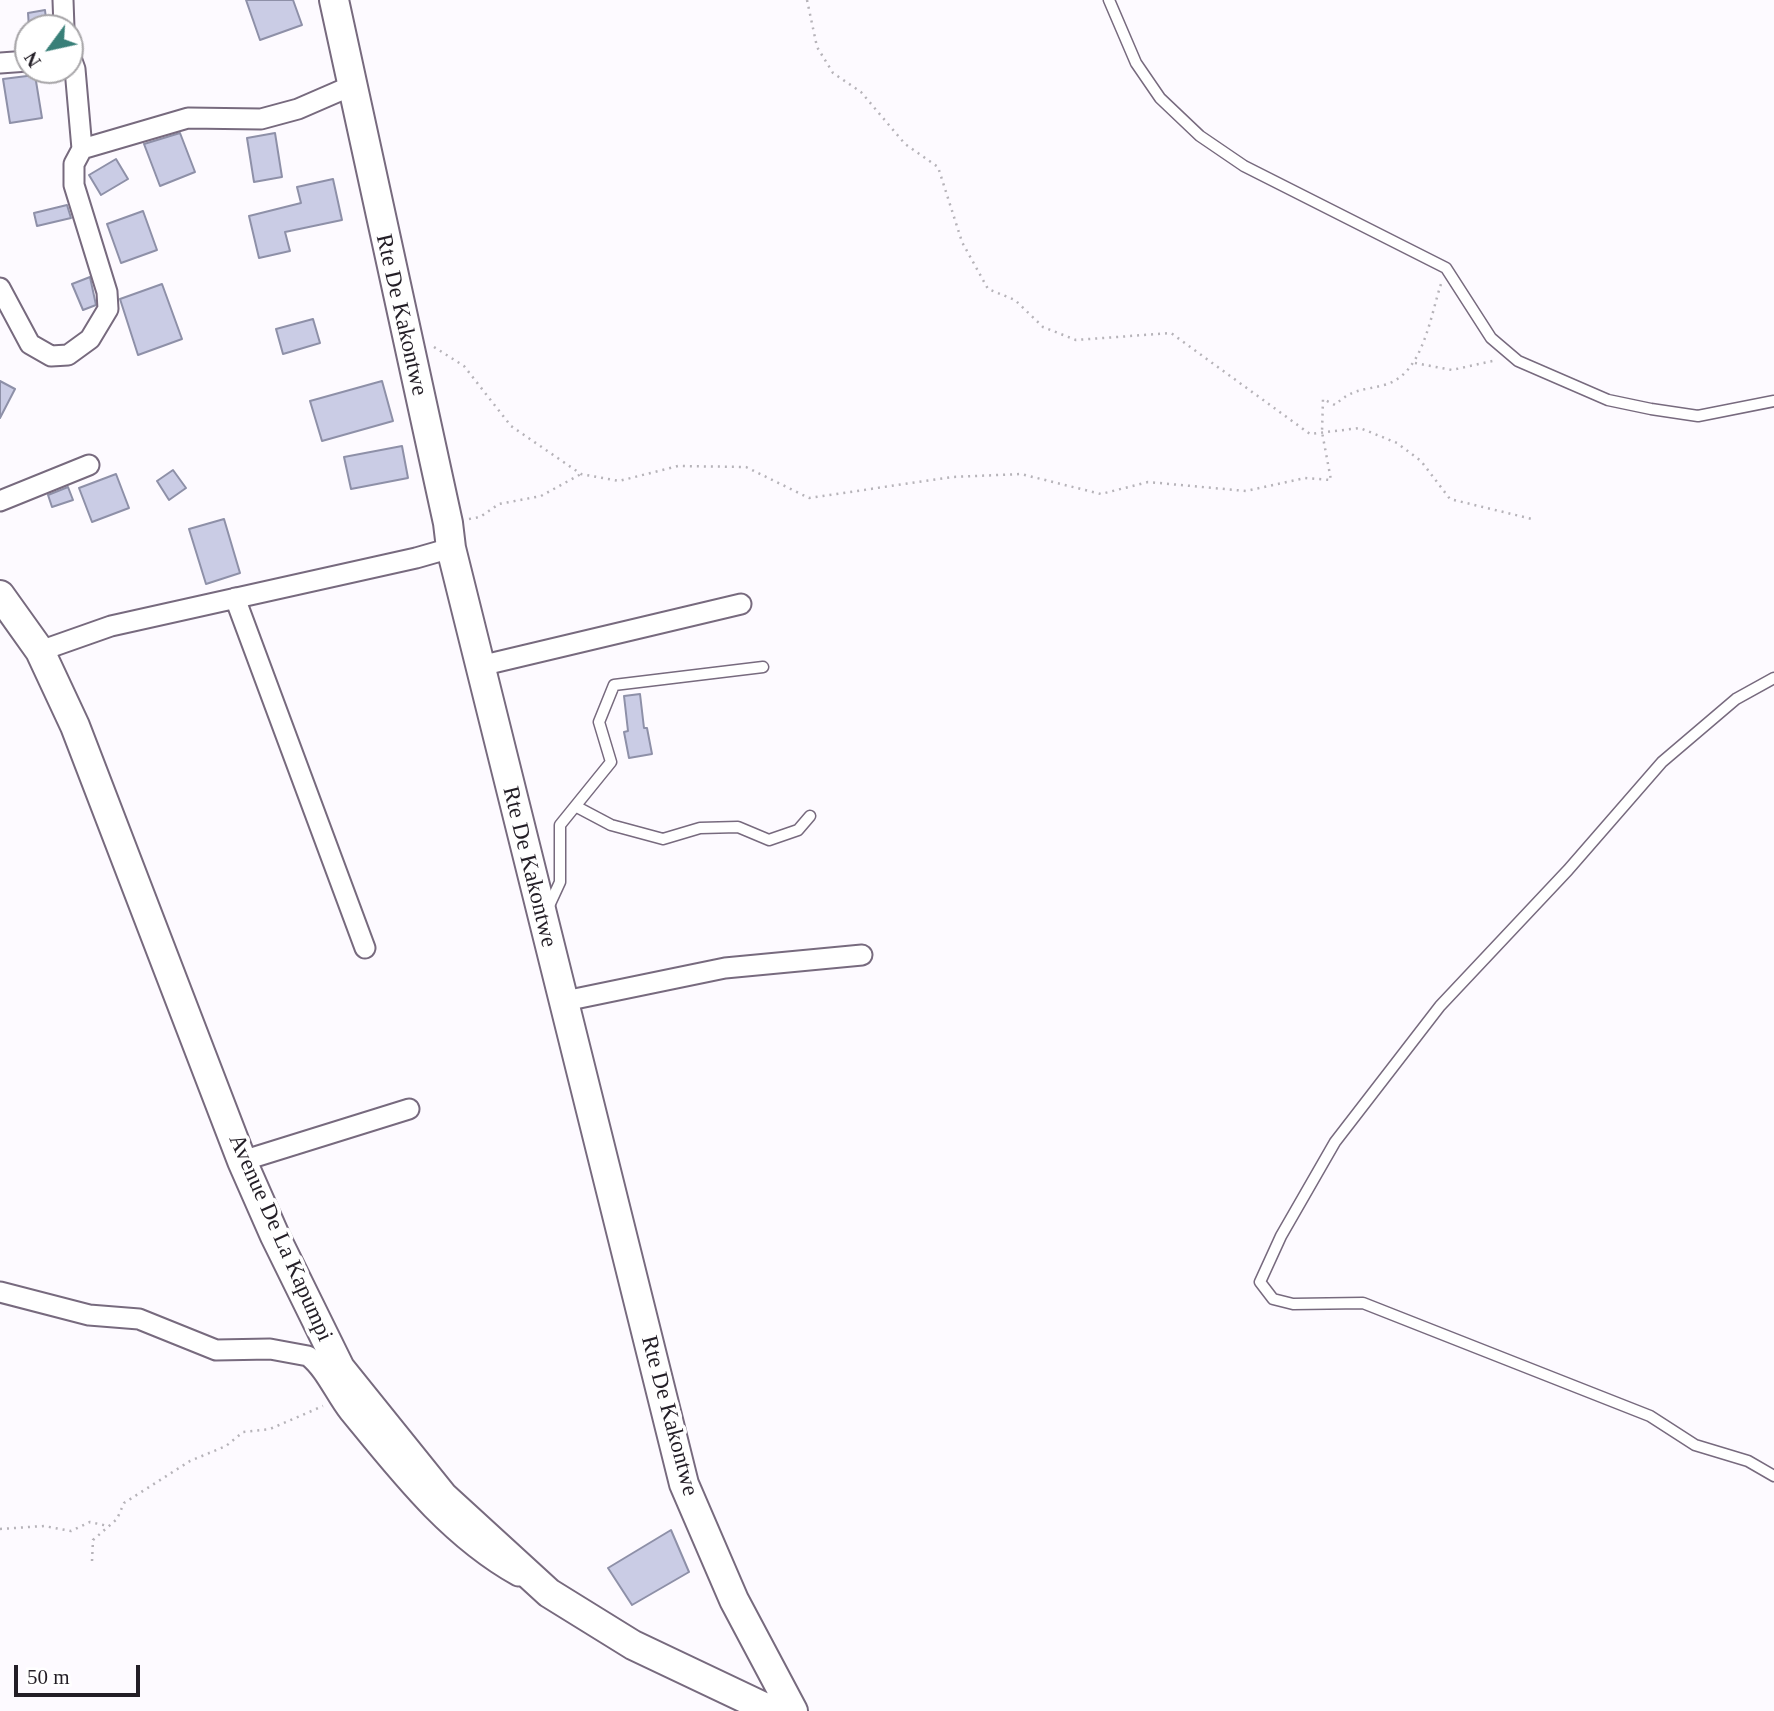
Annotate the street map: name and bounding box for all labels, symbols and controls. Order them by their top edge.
north arrow [14,14,84,84]
text: N [20,48,45,71]
street label: Rte De Kakontwe [369,232,433,398]
street label: Rte De Kakontwe [496,784,562,950]
street label: Avenue De La Kapumpi [222,1130,338,1346]
street label: Rte De Kakontwe [634,1333,704,1499]
scale bar [18,1652,144,1696]
text: 50 m [27,1665,70,1689]

